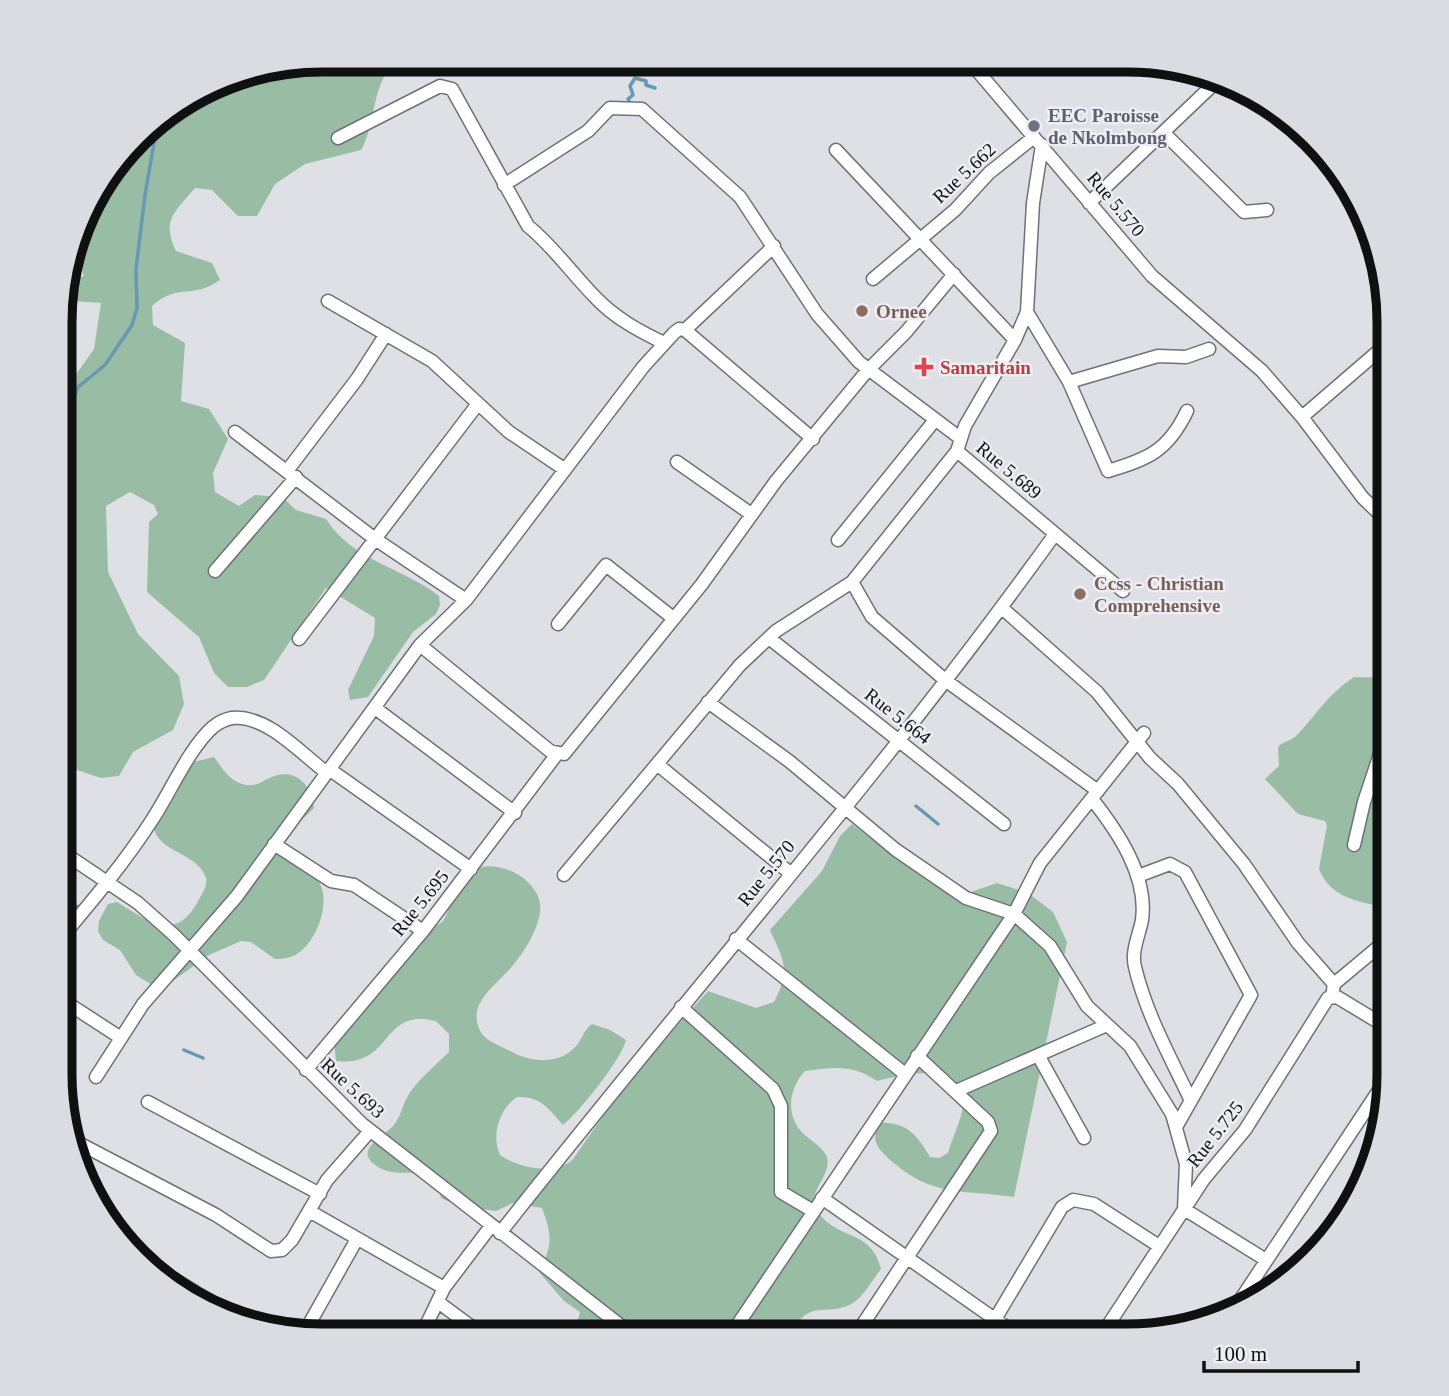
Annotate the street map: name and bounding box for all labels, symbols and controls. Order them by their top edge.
place label: EEC Paroisse de Nkolmbong [1048,105,1167,148]
marker: EEC Paroisse de Nkolmbong [1026,118,1042,134]
street label: Rue 5.662 [928,139,1000,207]
street label: Rue 5.570 [1083,167,1149,241]
place label: Ornee [876,301,927,322]
marker: Ornee [854,303,870,319]
marker: Samaritain [914,357,934,377]
place label: Samaritain [940,357,1031,378]
street label: Rue 5.689 [972,437,1046,503]
place label: Ccss - Christian Comprehensive [1094,573,1224,616]
marker: Ccss - Christian Comprehensive [1072,586,1088,602]
street label: Rue 5.664 [861,684,936,749]
street label: Rue 5.570 [733,836,799,910]
street label: Rue 5.695 [387,866,453,940]
street label: Rue 5.693 [317,1054,389,1122]
street label: Rue 5.725 [1183,1097,1247,1171]
scale bar [1204,1330,1358,1374]
text: 100 m [1214,1342,1267,1366]

